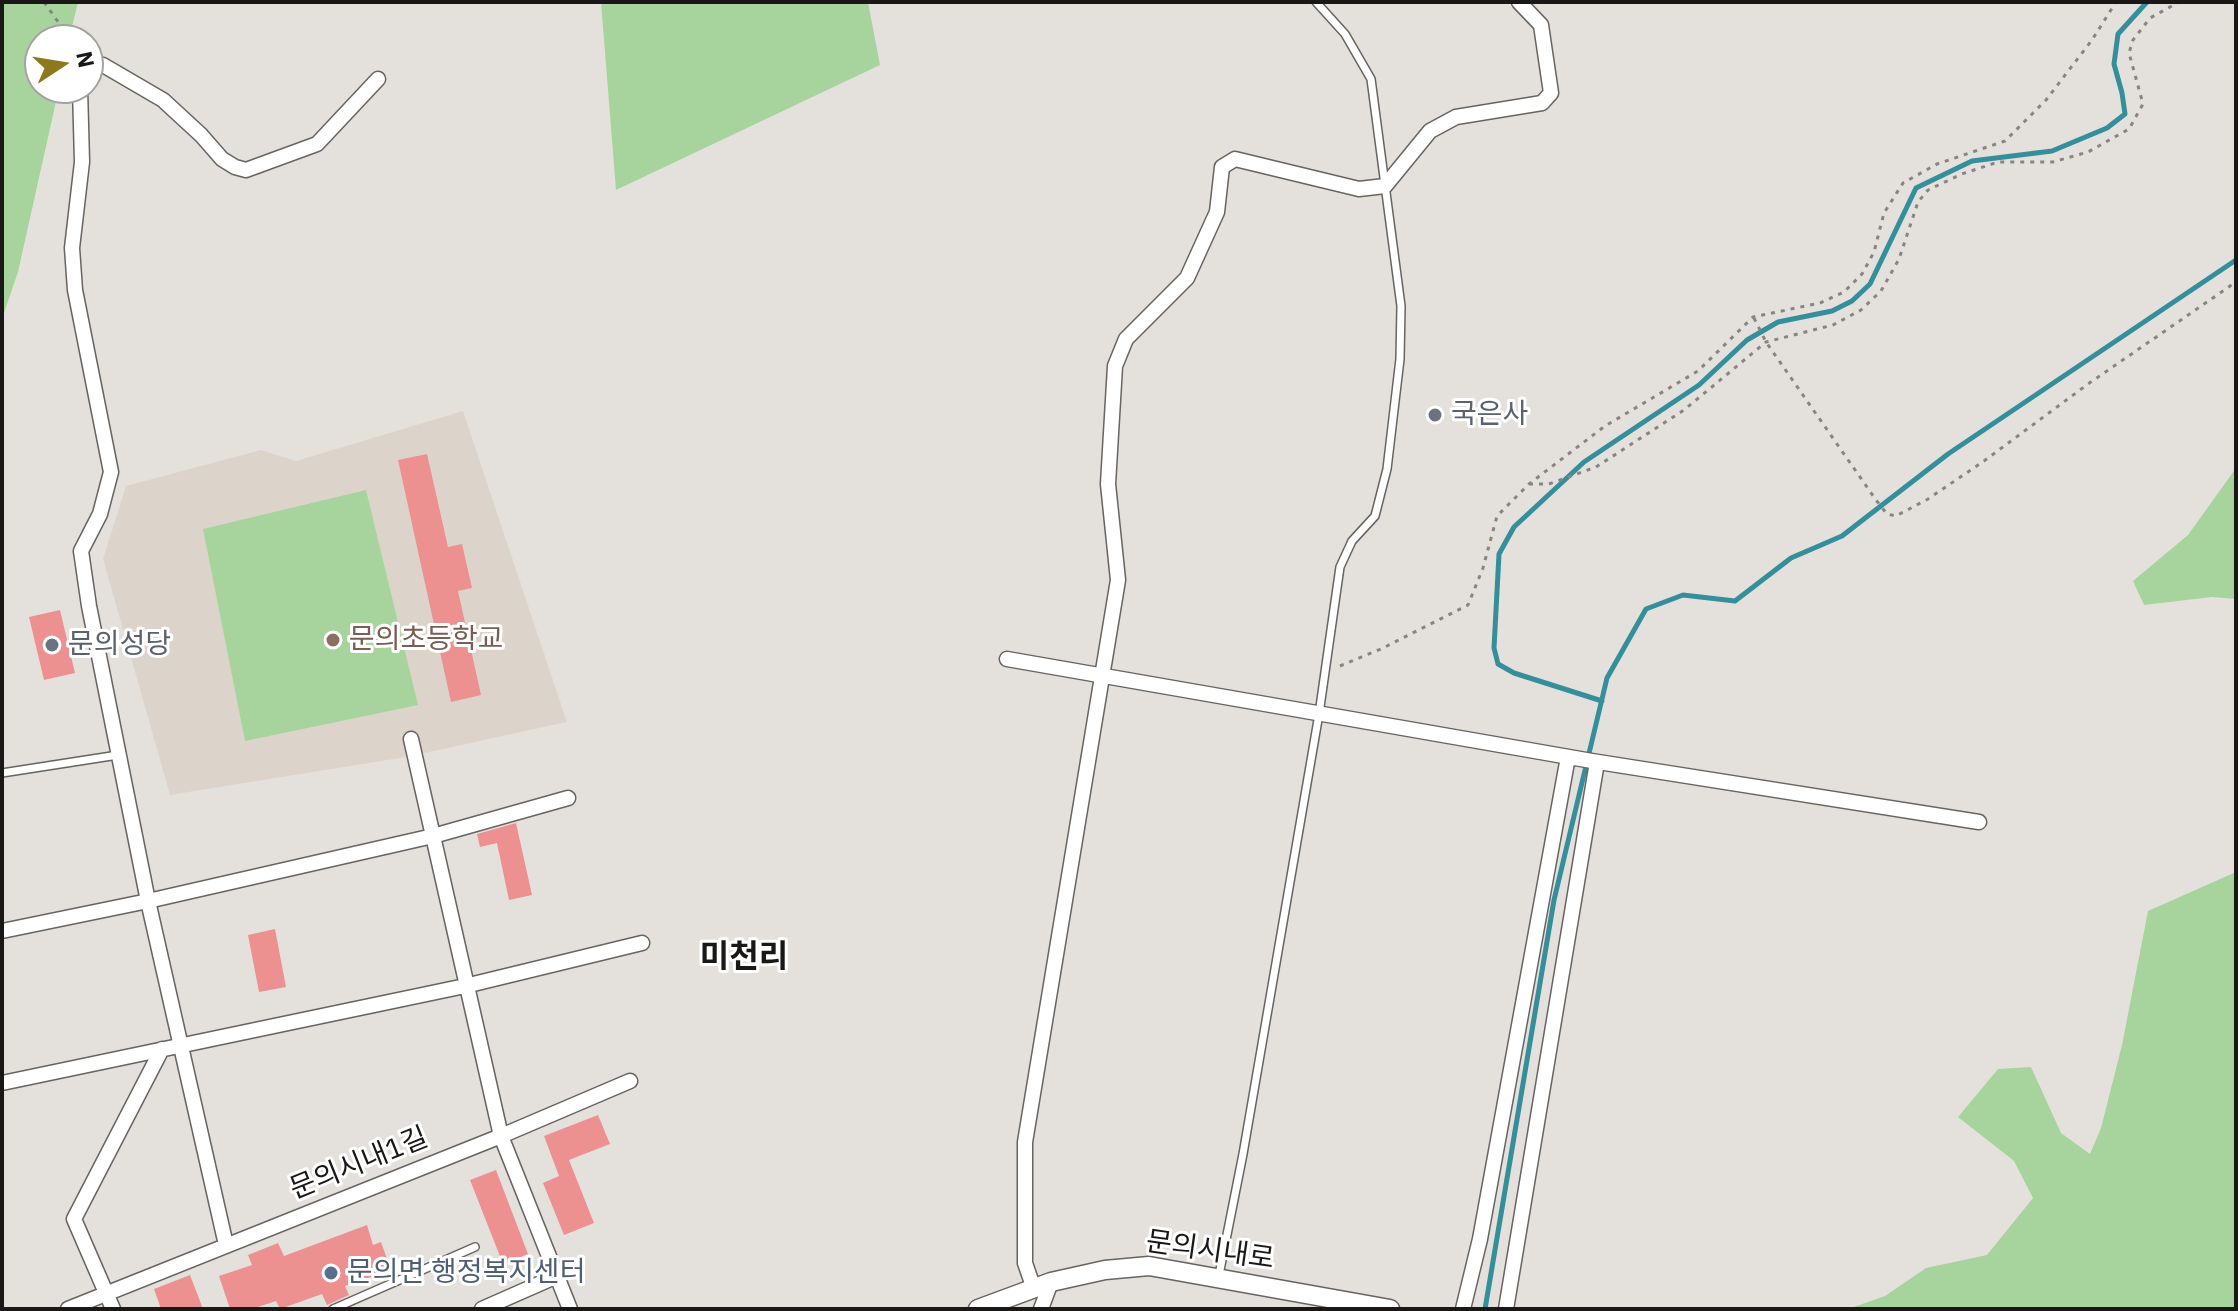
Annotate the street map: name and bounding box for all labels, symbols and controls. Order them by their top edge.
north arrow [24,24,104,104]
text: N [70,49,102,70]
place label: 국은사 [1451,398,1528,432]
marker: 국은사 [1426,406,1444,424]
place label: 문의초등학교 [349,623,504,657]
place label: 문의성당 [68,628,171,662]
marker: 문의초등학교 [324,631,342,649]
marker: 문의성당 [43,636,61,654]
district label: 미천리 [700,939,788,977]
street label: 문의시내1길 [285,1121,433,1207]
street label: 문의시내로 [1144,1225,1276,1277]
place label: 문의면 행정복지센터 [347,1256,585,1290]
marker: 문의면 행정복지센터 [322,1264,340,1282]

